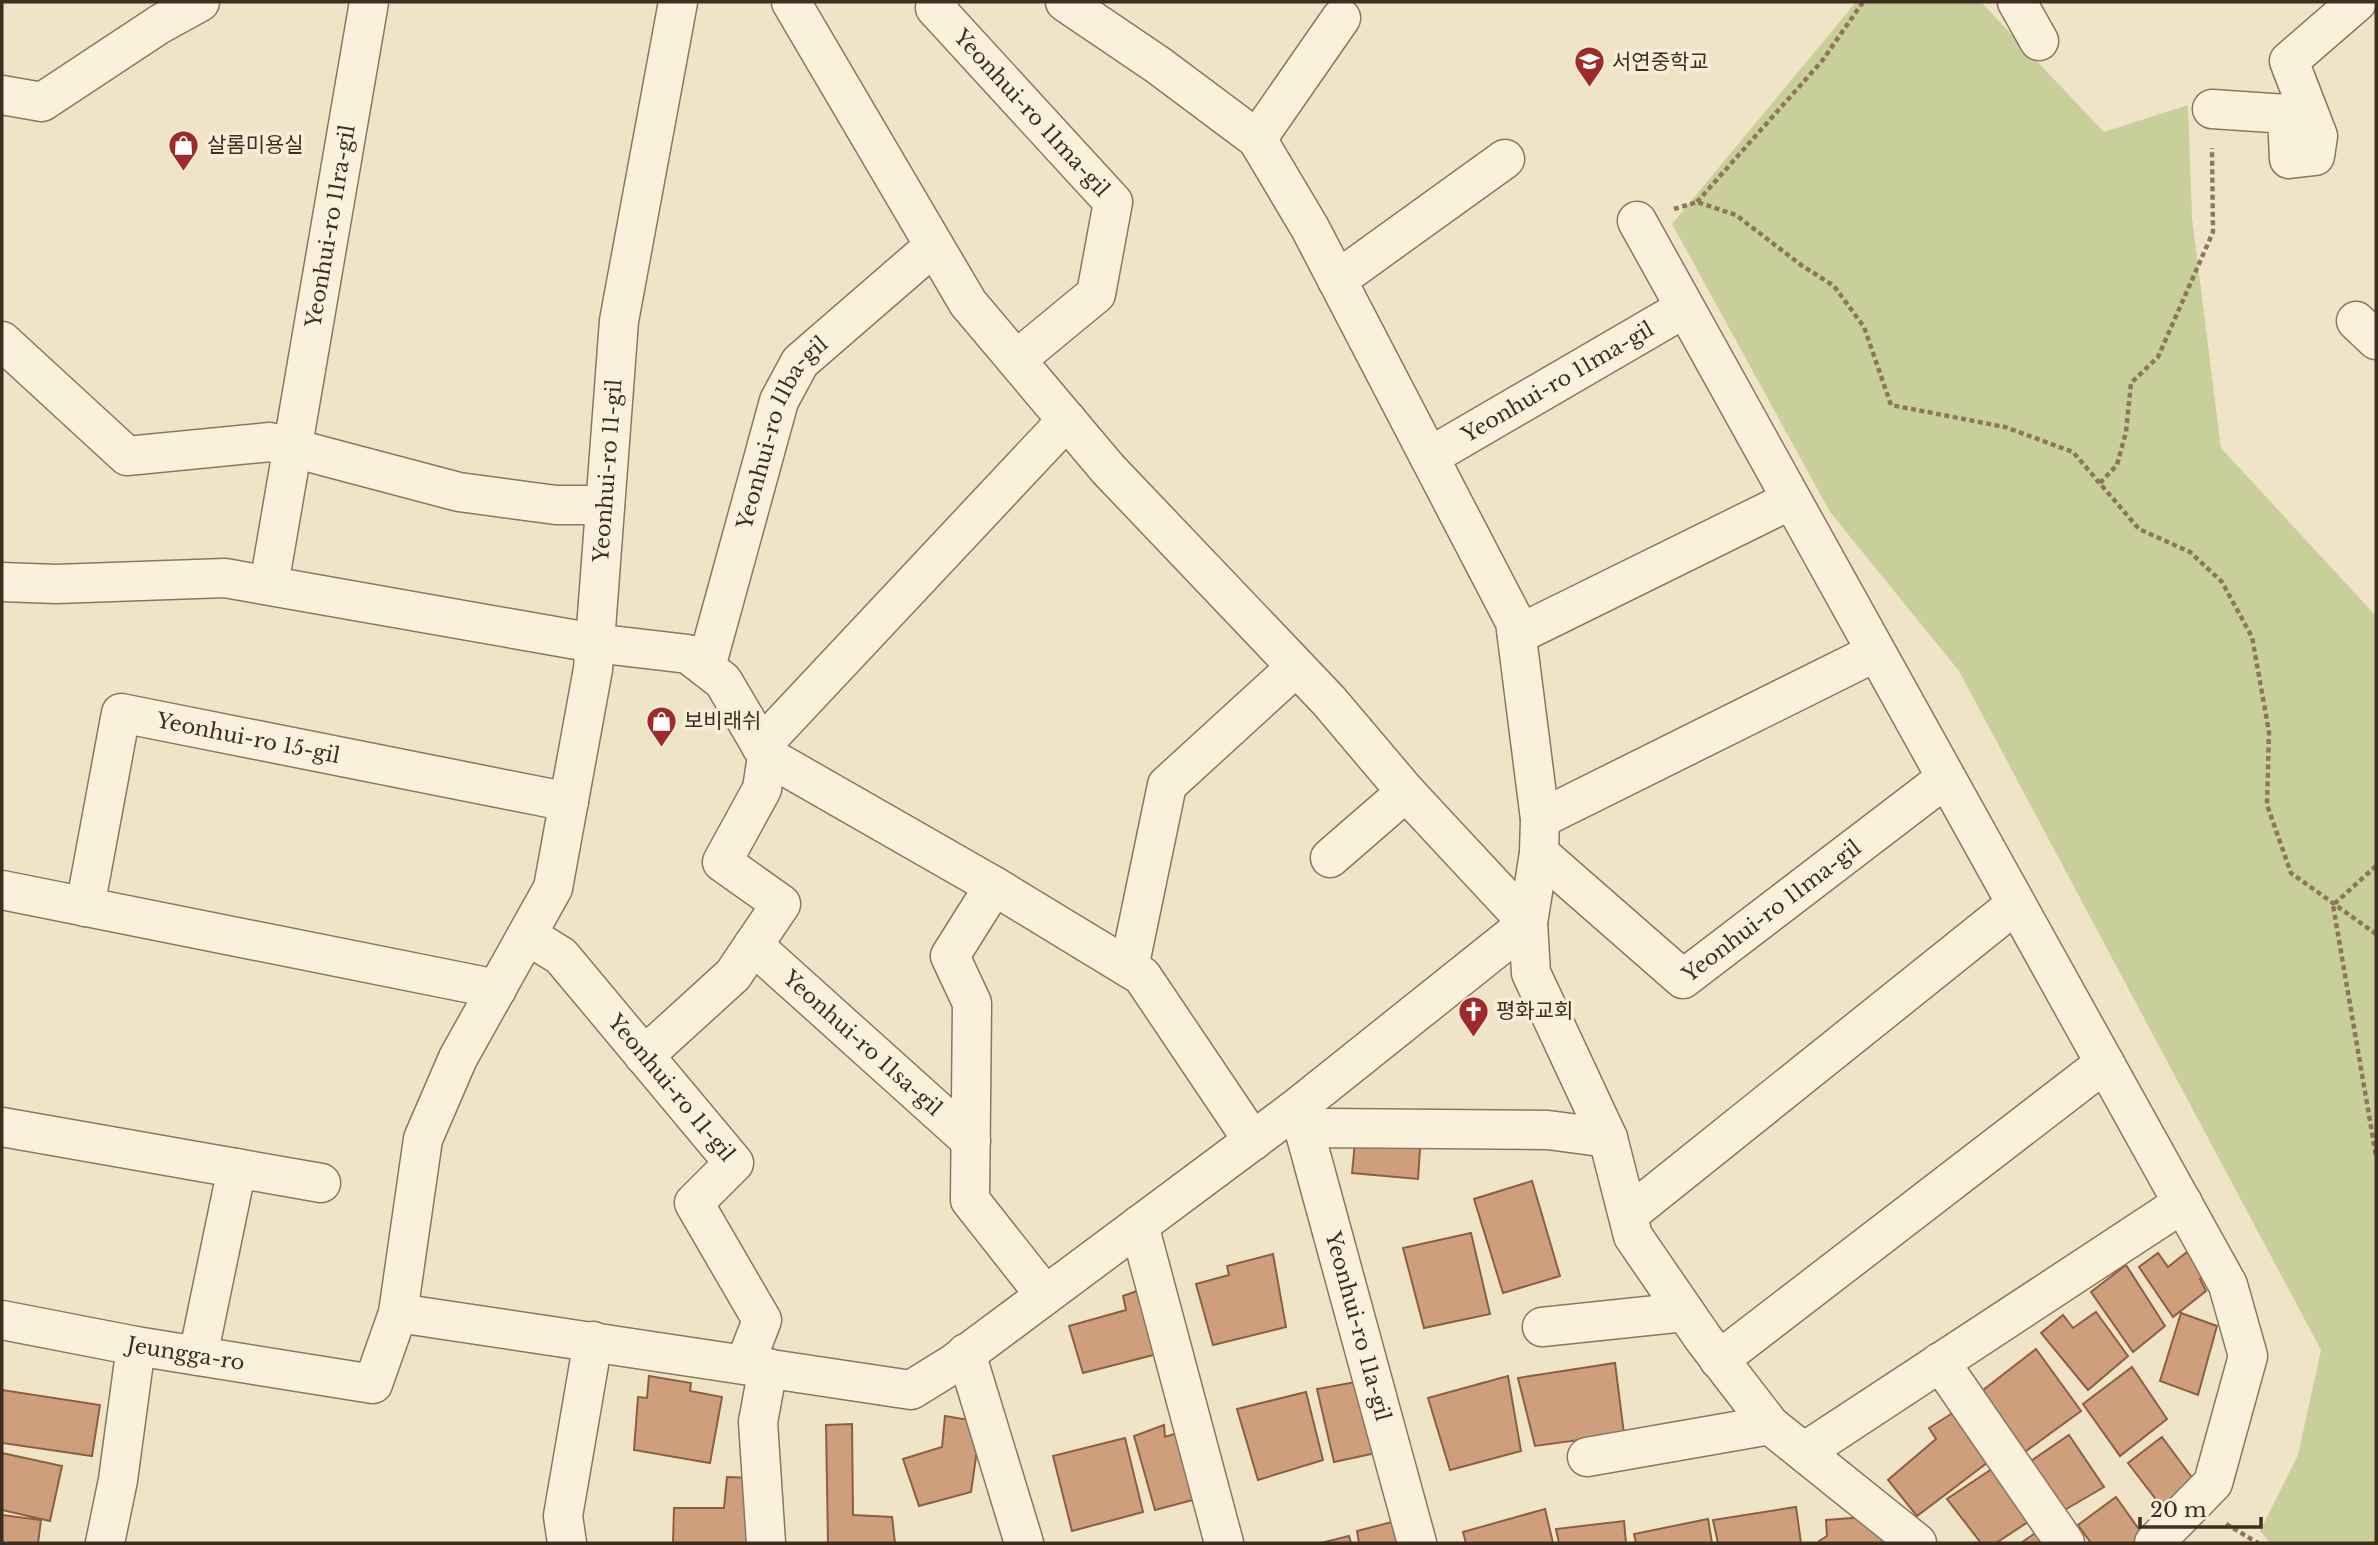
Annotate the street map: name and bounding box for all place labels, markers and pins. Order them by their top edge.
school or university icon: 서연중학교 [1572,45,1606,89]
place label: 서연중학교 [1612,49,1709,75]
shop icon: 살롬미용실 [167,128,201,172]
place label: 살롬미용실 [207,132,304,158]
shop icon: 보비래쉬 [644,704,678,748]
place label: 보비래쉬 [684,708,761,734]
church icon: 평화교회 [1456,994,1490,1038]
place label: 평화교회 [1496,998,1573,1024]

